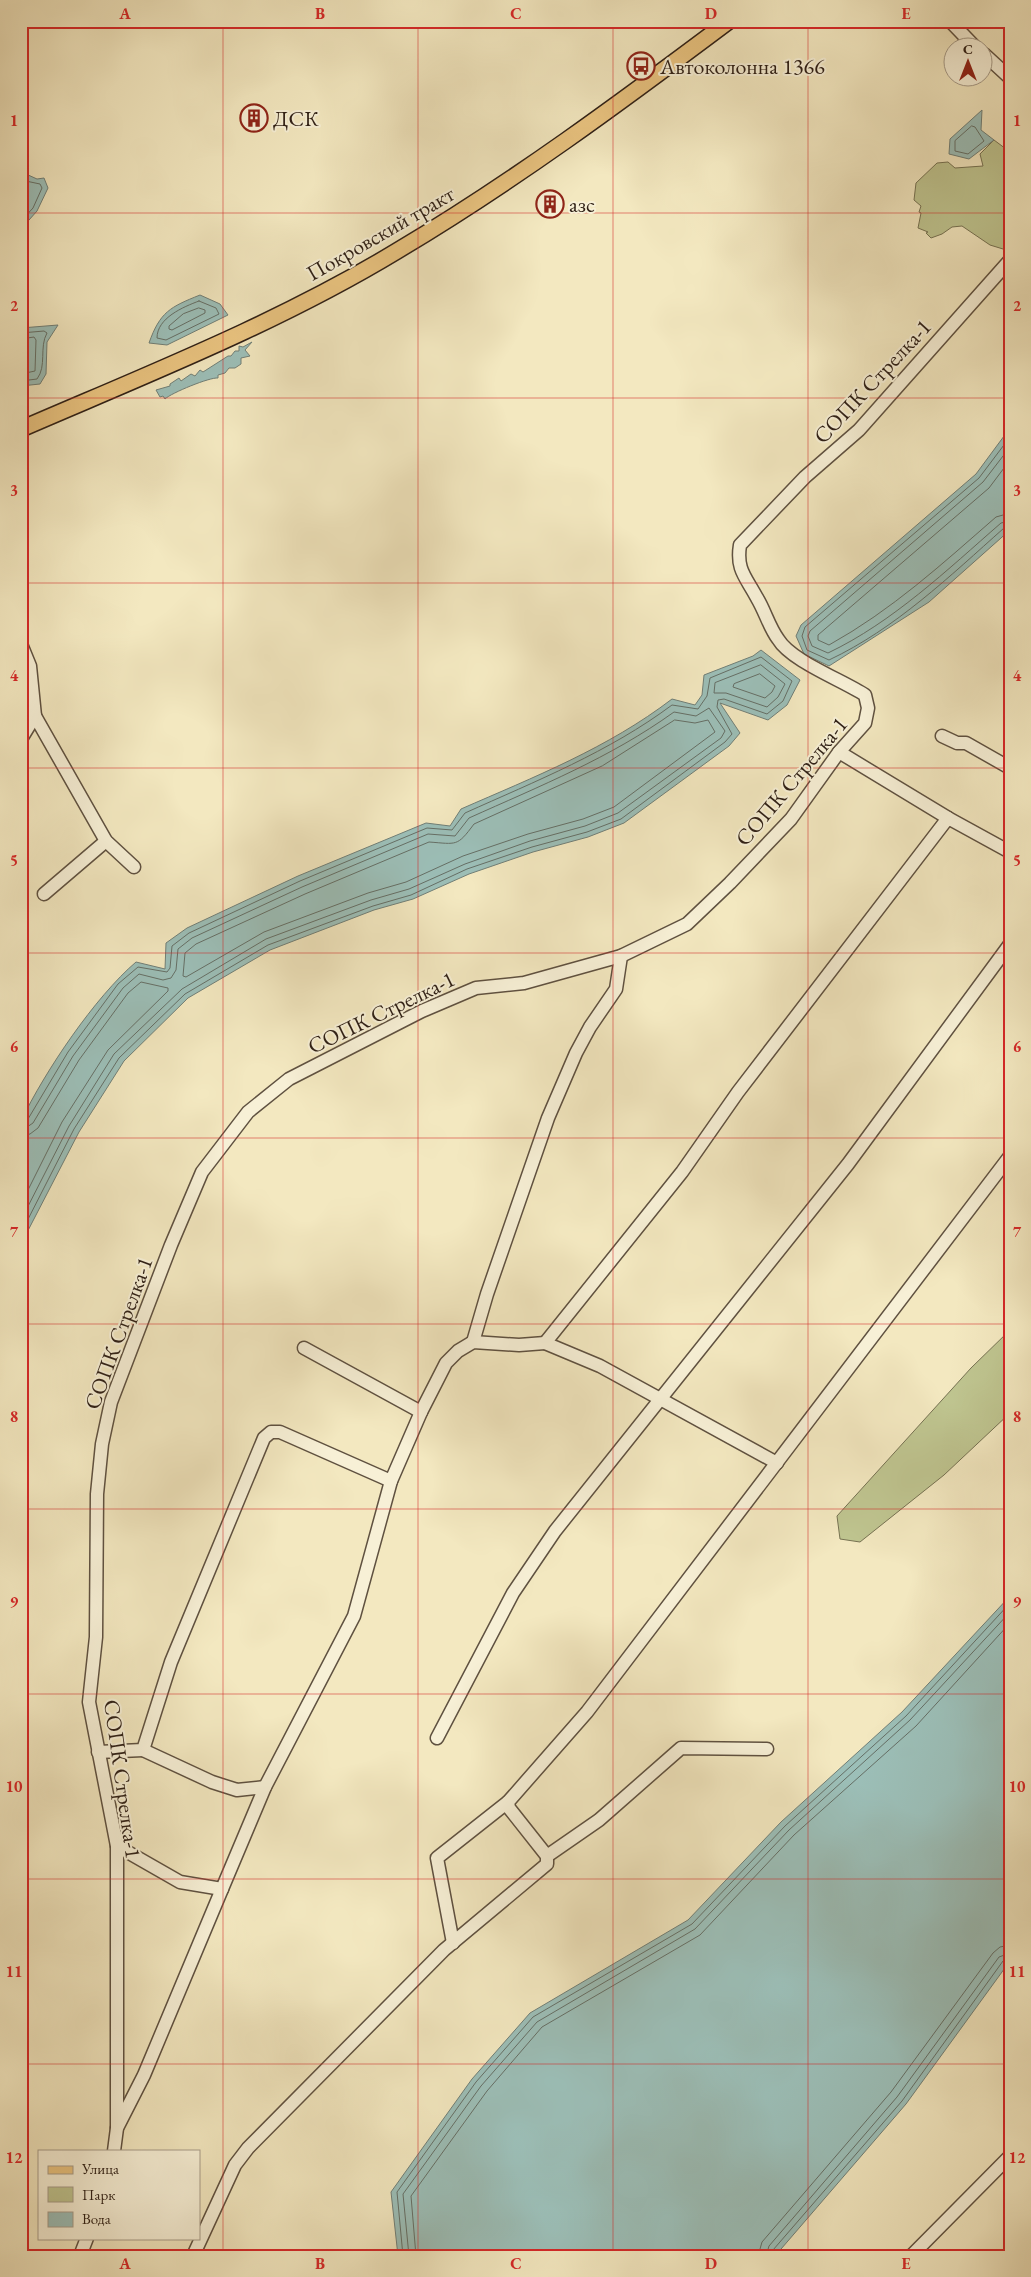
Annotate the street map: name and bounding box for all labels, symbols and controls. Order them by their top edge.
text: A [118,3,131,24]
text: B [315,3,325,24]
text: C [510,3,522,24]
text: D [705,3,717,24]
text: E [901,3,911,24]
north arrow [944,38,994,88]
text: С [963,40,973,58]
bus stop icon: Автоколонна 1366 [626,51,656,81]
place label: Автоколонна 1366 [659,52,825,81]
building icon: ДСК [239,103,269,133]
place label: ДСК [273,104,319,133]
text: 1 [10,110,18,131]
text: 1 [1013,110,1021,131]
street label: Покровский тракт [301,179,460,288]
building icon: азс [535,189,565,219]
place label: азс [569,190,595,219]
text: 2 [10,295,19,316]
text: 2 [1013,295,1022,316]
street label: СОПК Стрелка-1 [807,313,938,450]
text: 3 [10,480,18,501]
text: 3 [1013,480,1021,501]
text: 4 [10,665,19,686]
text: 4 [1013,665,1022,686]
street label: СОПК Стрелка-1 [729,711,854,852]
text: 5 [10,850,18,871]
text: 5 [1013,850,1021,871]
street label: СОПК Стрелка-1 [303,964,460,1061]
text: 6 [10,1036,19,1057]
text: 6 [1013,1036,1022,1057]
text: 7 [10,1221,19,1242]
text: 7 [1013,1221,1022,1242]
street label: СОПК Стрелка-1 [77,1253,160,1413]
text: 8 [10,1406,18,1427]
text: 8 [1013,1406,1021,1427]
text: 9 [10,1591,19,1612]
text: 9 [1013,1591,1022,1612]
street label: СОПК Стрелка-1 [97,1698,148,1860]
text: 10 [6,1776,23,1797]
text: 10 [1009,1776,1026,1797]
text: 11 [6,1961,22,1982]
text: 11 [1009,1961,1025,1982]
text: 12 [6,2147,23,2168]
text: 12 [1009,2147,1026,2168]
legend [38,2150,200,2240]
text: Улица [81,2159,119,2178]
text: Парк [82,2185,115,2204]
text: Вода [82,2209,111,2228]
text: A [118,2253,131,2274]
text: B [315,2253,325,2274]
text: C [510,2253,522,2274]
text: D [705,2253,717,2274]
text: E [901,2253,911,2274]

